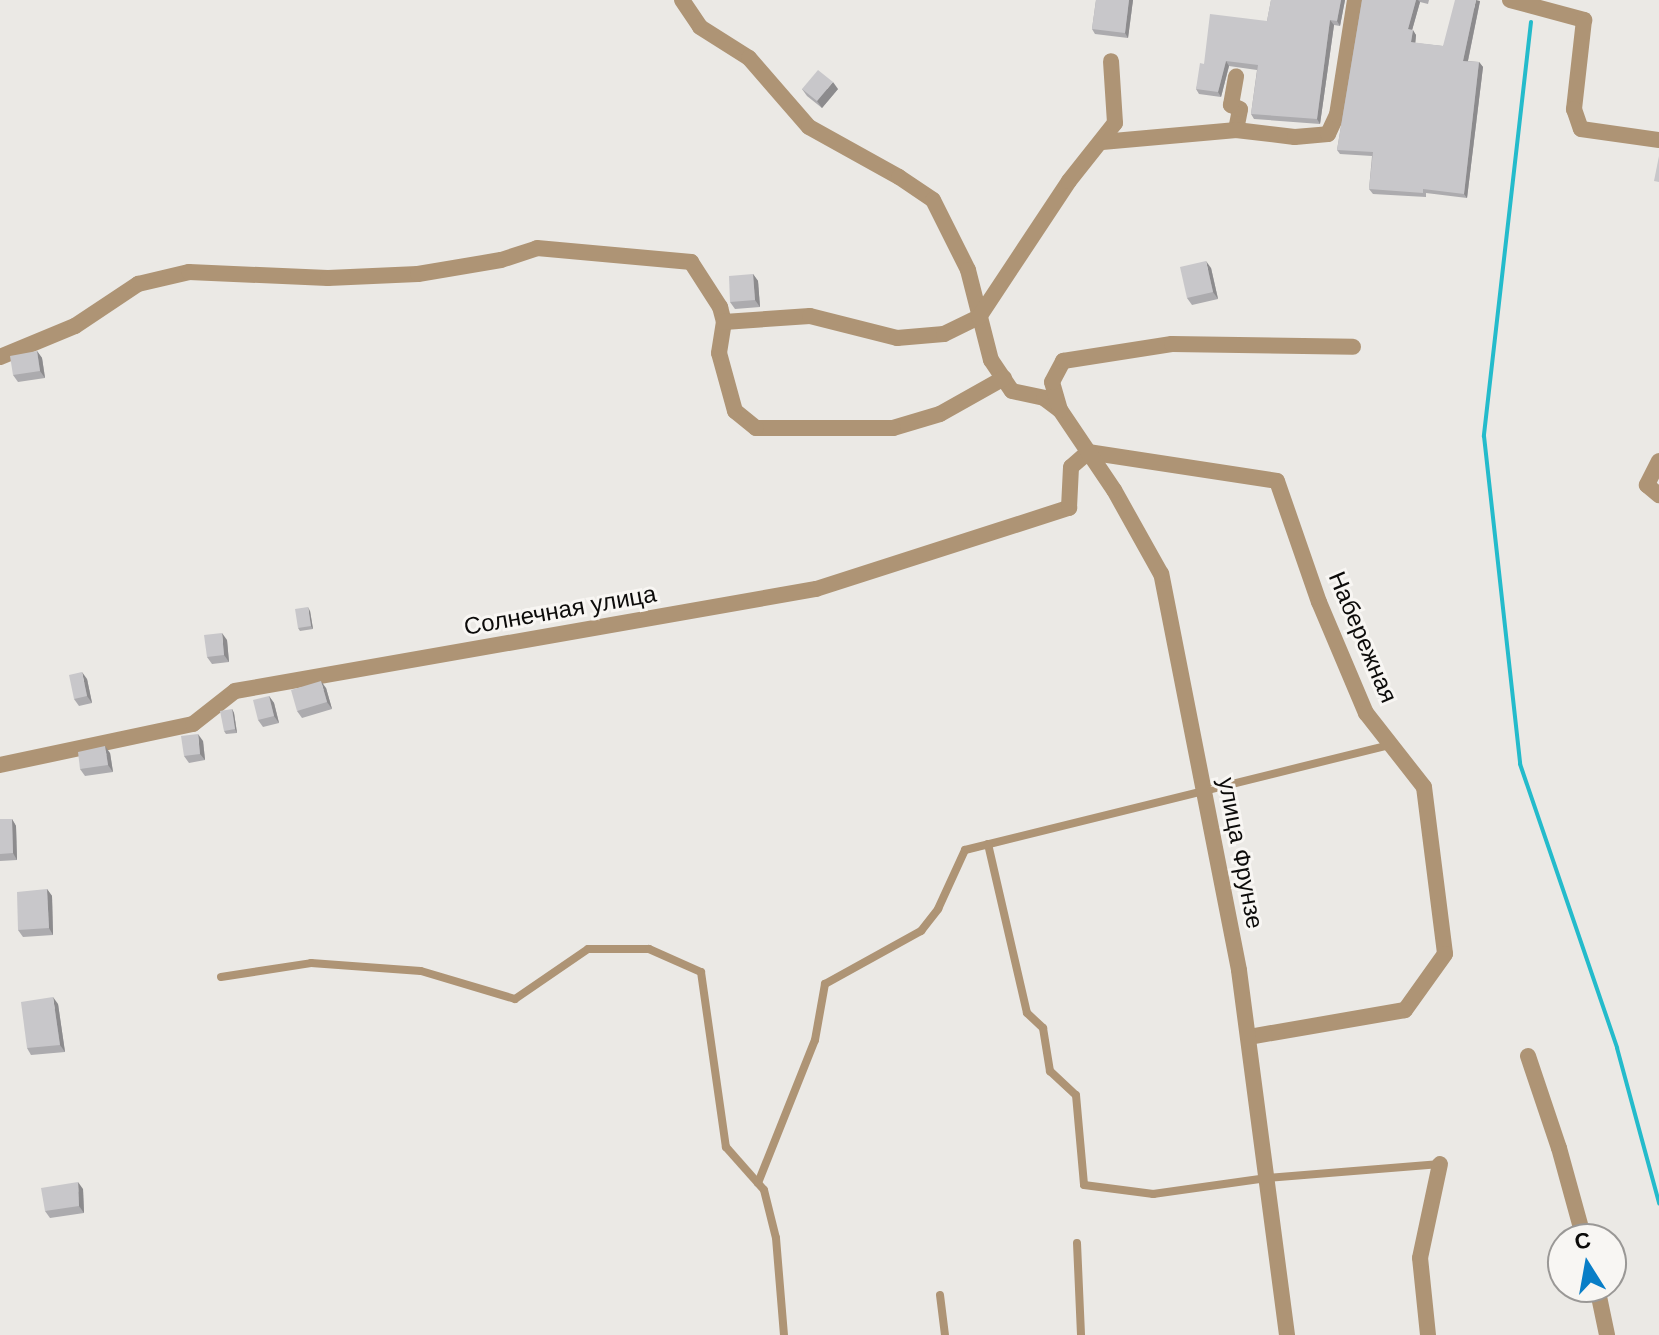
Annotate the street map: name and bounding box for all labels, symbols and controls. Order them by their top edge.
street label: Набережная [1322,567,1404,707]
street label: Солнечная улица [462,579,658,641]
street label: улица Фрунзе [1212,775,1270,931]
north arrow [1547,1223,1627,1303]
text: С [1573,1227,1593,1255]

